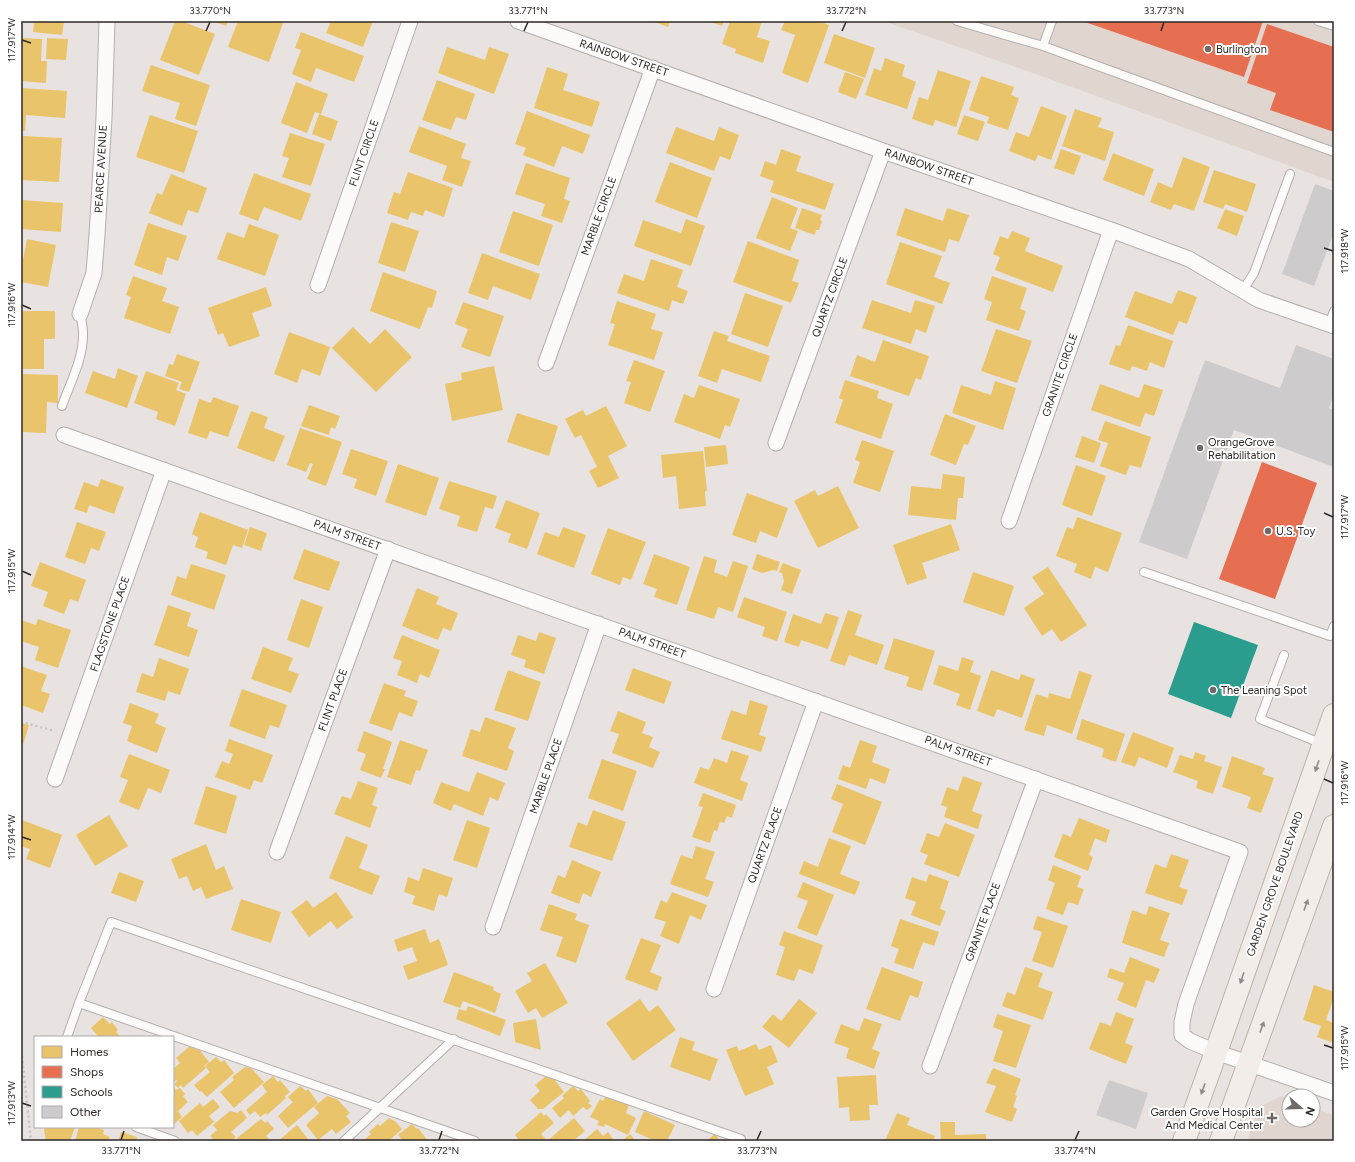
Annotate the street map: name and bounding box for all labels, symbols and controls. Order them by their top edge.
text: 33.770°N [189,4,231,17]
text: 33.771°N [508,4,548,17]
text: 33.772°N [826,4,866,17]
text: 33.773°N [1144,4,1184,17]
text: 117.917°W [5,18,18,62]
street label: RAINBOW STREET [578,37,670,79]
place label: Burlington [1216,43,1267,56]
marker: Burlington [1203,44,1213,54]
street label: FLINT CIRCLE [346,118,382,188]
street label: PEARCE AVENUE [92,125,110,213]
street label: RAINBOW STREET [883,146,975,188]
street label: MARBLE CIRCLE [579,175,619,257]
text: 117.918°W [1338,228,1351,273]
street label: QUARTZ CIRCLE [809,255,851,339]
text: 117.916°W [5,282,18,327]
street label: GRANITE CIRCLE [1040,332,1080,418]
place label: OrangeGrove Rehabilitation [1208,436,1276,462]
marker: OrangeGrove Rehabilitation [1195,443,1205,453]
text: 117.917°W [1338,495,1351,539]
street label: PALM STREET [312,517,382,553]
place label: U.S. Toy [1276,525,1315,538]
marker: U.S. Toy [1263,526,1273,536]
text: 117.915°W [5,548,18,593]
street label: FLAGSTONE PLACE [88,575,132,673]
street label: PALM STREET [617,625,687,661]
street label: FLINT PLACE [316,667,350,733]
place label: The Leaning Spot [1221,684,1307,697]
marker: The Leaning Spot [1208,685,1218,695]
street label: PALM STREET [923,733,993,769]
street label: MARBLE PLACE [527,737,565,815]
one-way arrow [1313,760,1319,772]
text: 117.916°W [1338,760,1351,805]
street label: QUARTZ PLACE [745,805,785,885]
street label: GARDEN GROVE BOULEVARD [1244,809,1306,958]
text: 117.914°W [5,814,18,860]
street label: GRANITE PLACE [963,881,1003,963]
one-way arrow [1303,898,1309,910]
one-way arrow [1239,972,1245,984]
one-way arrow [1259,1021,1265,1033]
text: 117.915°W [1338,1025,1351,1070]
legend [34,1036,174,1128]
text: Homes [70,1045,109,1059]
text: Shops [70,1065,104,1079]
text: 117.913°W [5,1080,18,1125]
one-way arrow [1199,1083,1205,1095]
text: Schools [70,1085,113,1099]
north arrow [1281,1088,1321,1128]
text: Other [70,1105,101,1119]
text: N [1302,1105,1317,1117]
place label: Garden Grove Hospital And Medical Center [1150,1106,1263,1132]
marker: Garden Grove Hospital And Medical Center [1266,1112,1278,1124]
text: 33.771°N [101,1144,141,1157]
text: 33.772°N [419,1144,459,1157]
text: 33.773°N [737,1144,777,1157]
text: 33.774°N [1054,1144,1096,1157]

